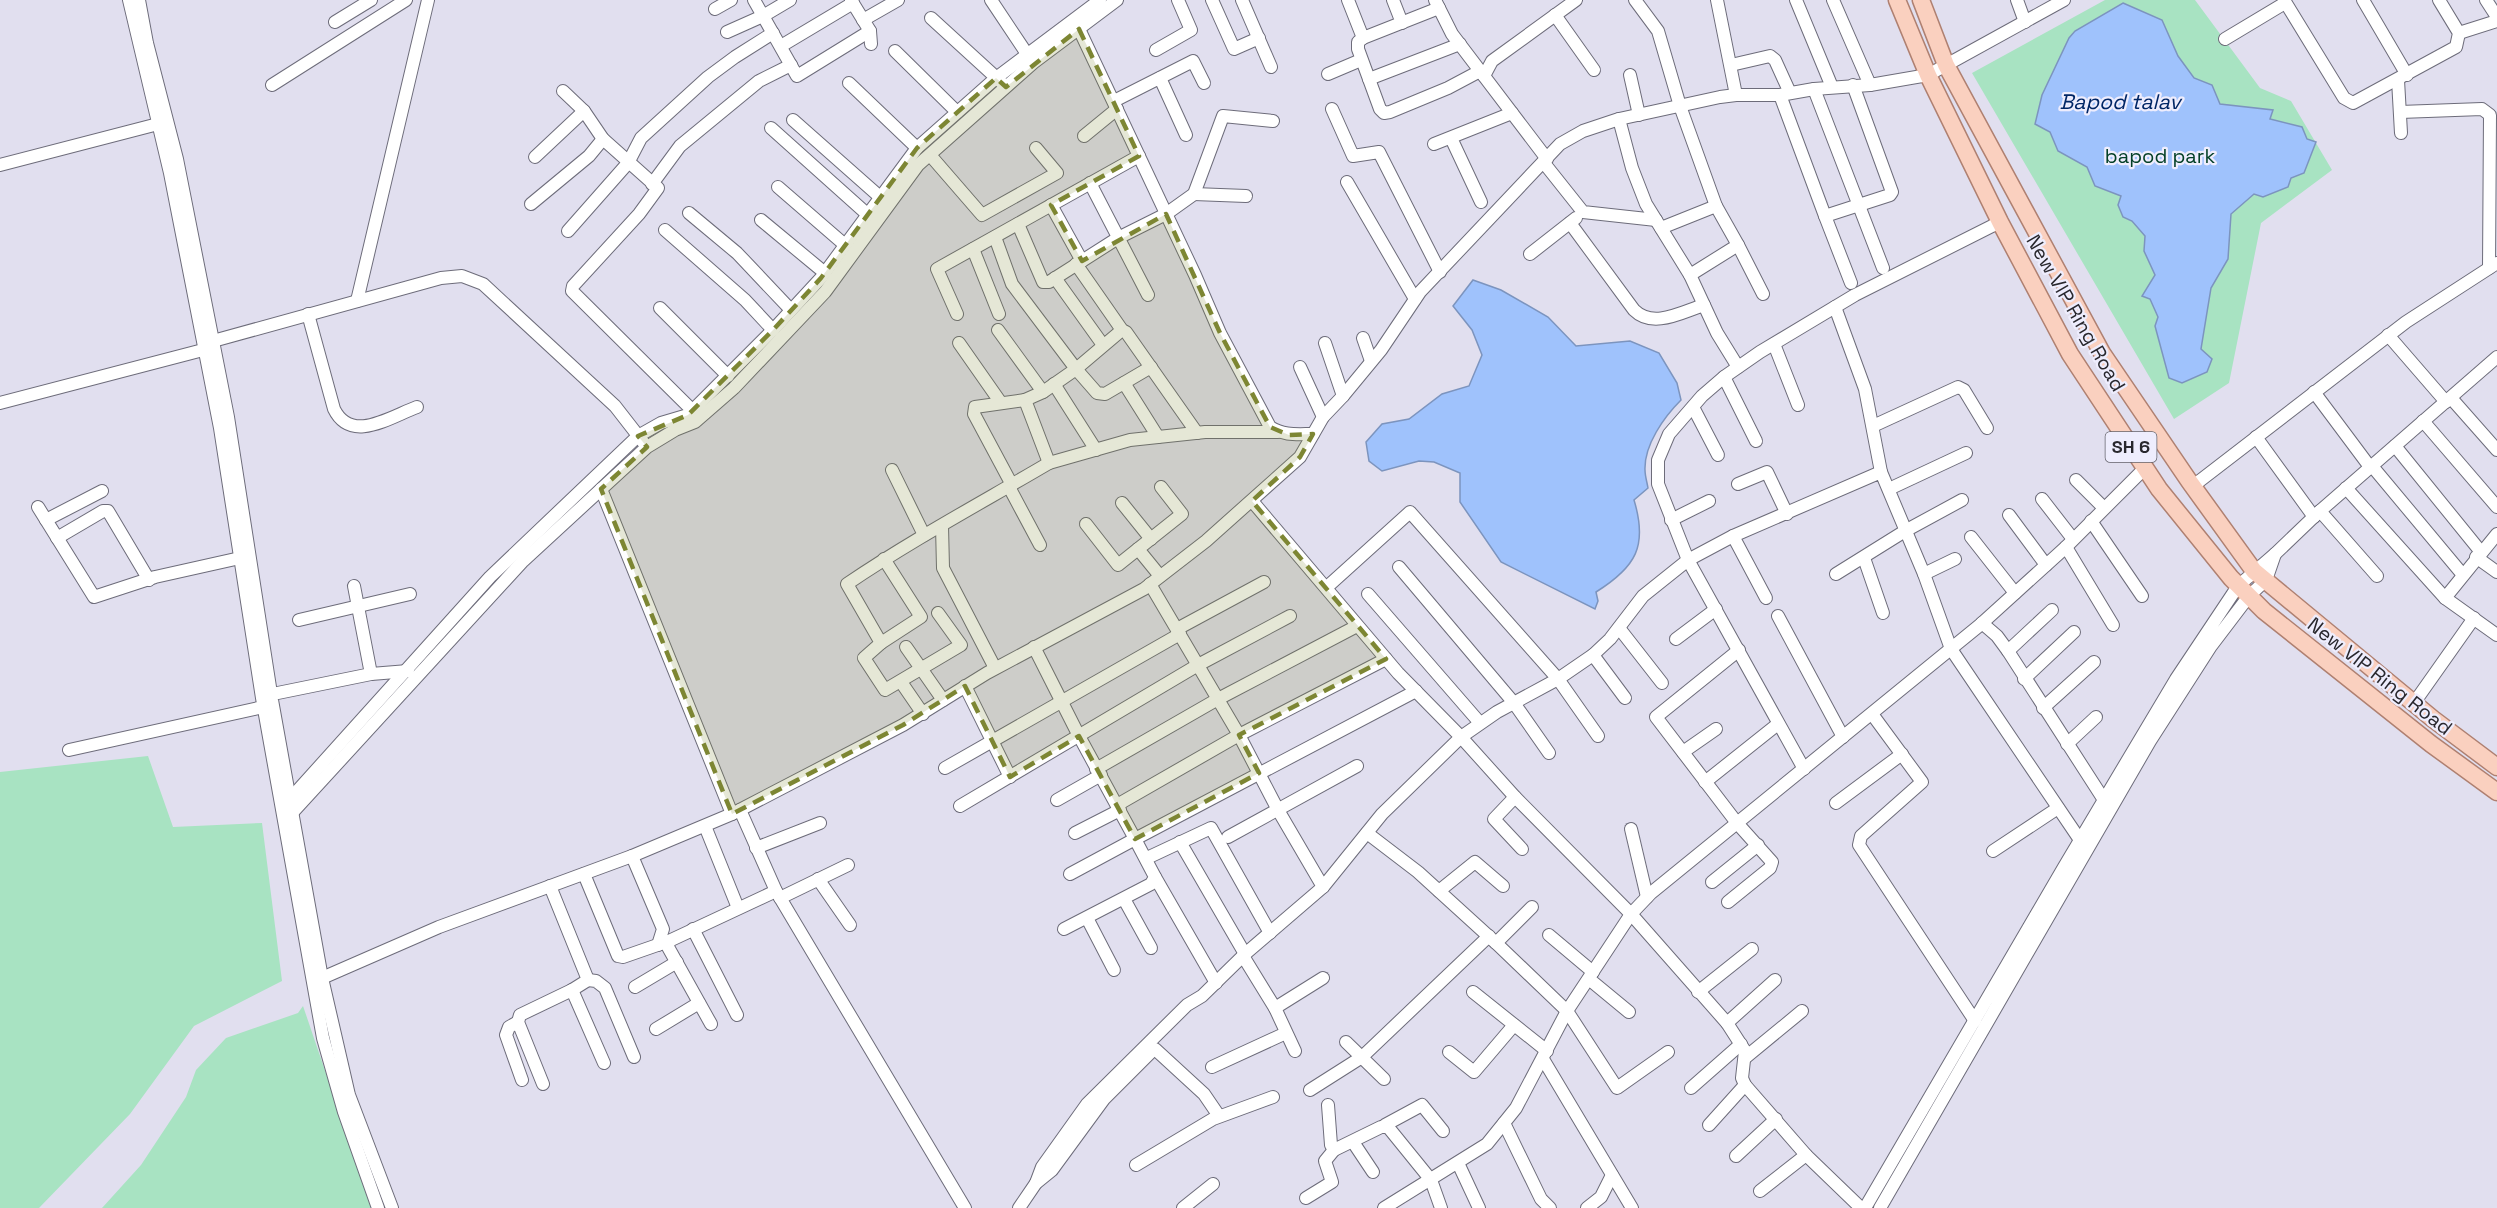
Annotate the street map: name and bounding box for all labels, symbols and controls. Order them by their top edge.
water label: Bapod talav [2059,88,2183,115]
park label: bapod park [2105,143,2215,169]
street label: New VIP Ring Road [2020,230,2132,396]
road number: SH 6 [2106,432,2156,462]
street label: New VIP Ring Road [2302,611,2458,741]

